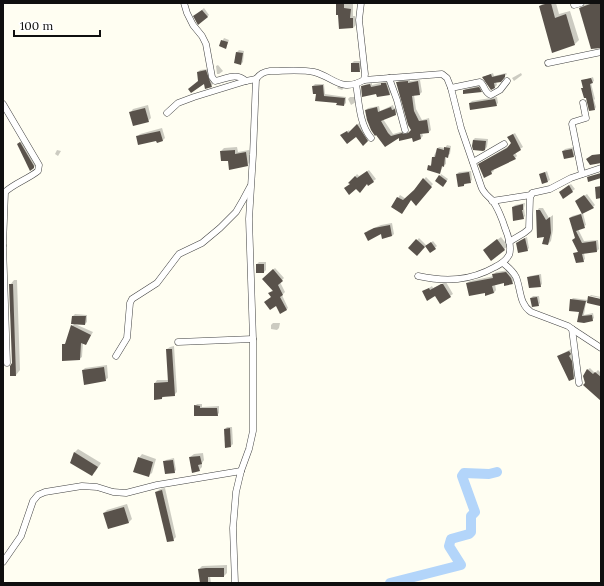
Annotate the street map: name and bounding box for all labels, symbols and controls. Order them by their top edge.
scale bar [14,12,100,38]
text: 100 m [20,18,53,33]

